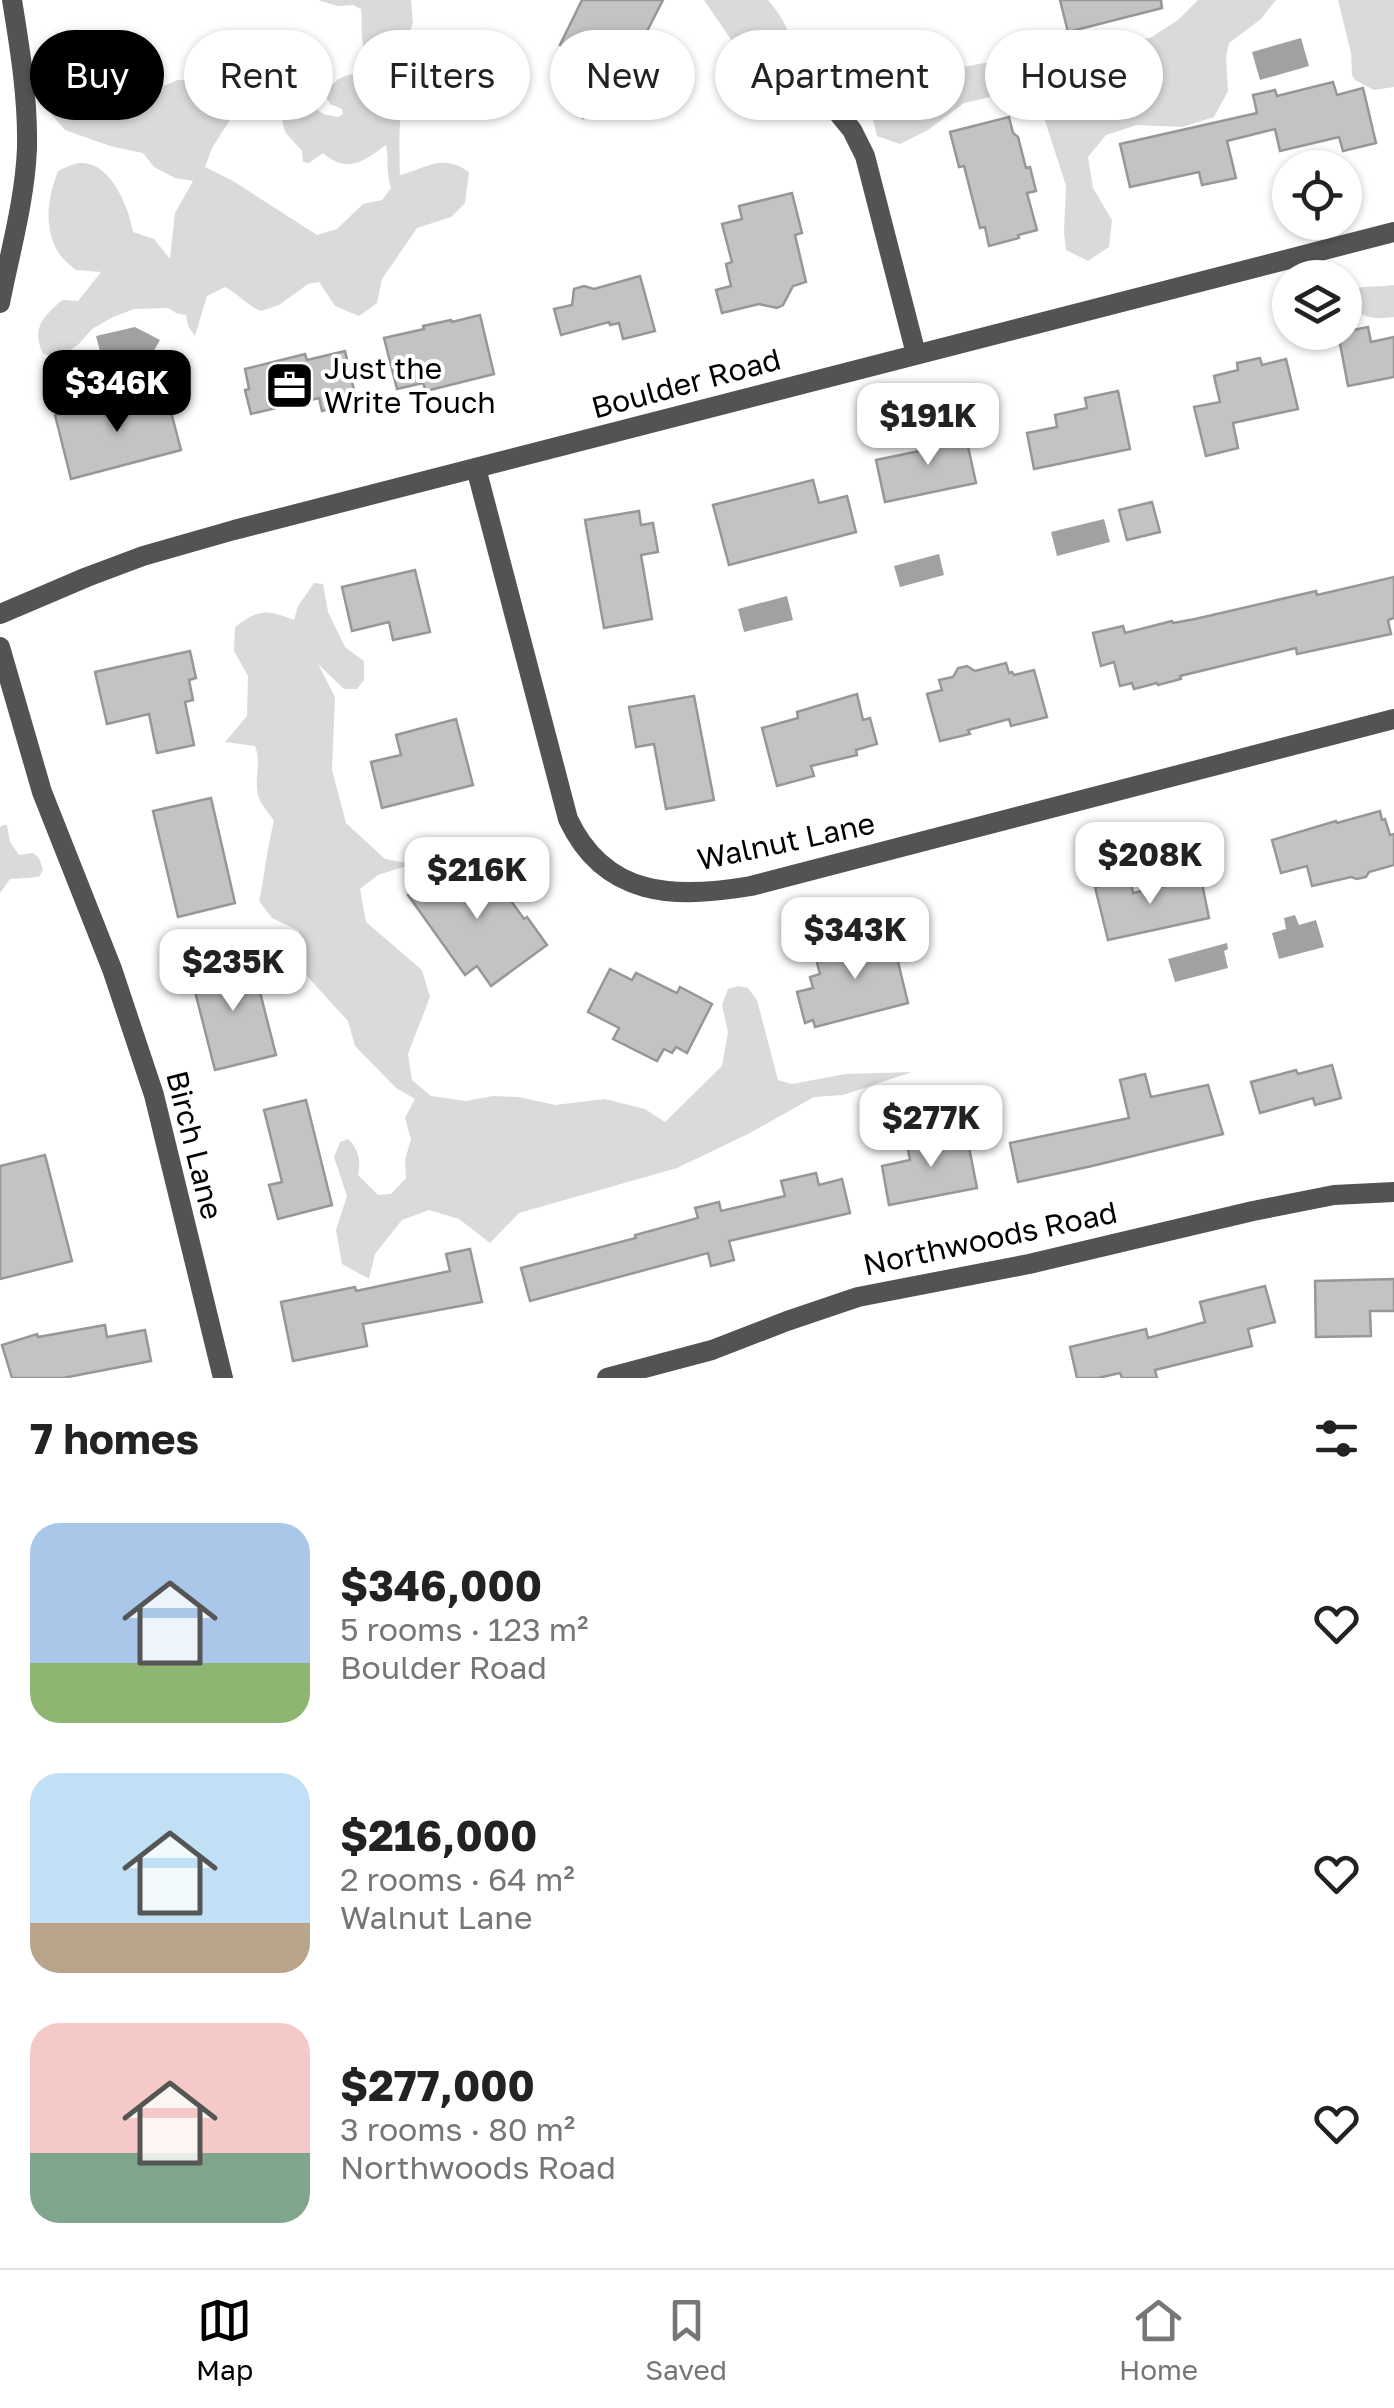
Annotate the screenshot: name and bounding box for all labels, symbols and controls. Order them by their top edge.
chip: Buy [30,30,164,120]
chip: Rent [184,30,333,120]
chip: Filters [353,30,530,120]
chip: New [550,30,695,120]
chip: Apartment [715,30,965,120]
chip: House [985,30,1163,120]
map controls [1272,150,1362,350]
button: locate [1272,150,1362,240]
button: layers [1272,260,1362,350]
street label: Boulder Road [588,340,784,426]
pin: $346K [47,350,187,435]
place label: Just the Write Touch [324,350,496,420]
office icon: Just the Write Touch [263,359,315,411]
text: $346K [65,363,169,401]
pin: $191K [858,383,998,468]
text: $191K [879,396,977,434]
street label: Walnut Lane [694,805,878,877]
pin: $208K [1080,822,1220,907]
text: $208K [1097,835,1203,873]
pin: $216K [407,837,547,922]
text: $216K [427,850,527,888]
pin: $343K [785,897,925,982]
text: $343K [803,910,907,948]
pin: $235K [163,929,303,1014]
text: $235K [181,942,285,980]
street label: Birch Lane [159,1067,231,1223]
pin: $277K [861,1085,1001,1170]
text: $277K [881,1098,981,1136]
street label: Northwoods Road [860,1194,1120,1282]
icon: filters [1309,1411,1364,1466]
text: 7 homes [30,1413,199,1463]
text: $346,000 [340,1560,542,1610]
icon: home [110,1563,230,1683]
icon: heart [1309,1596,1364,1651]
text: 5 rooms · 123 m² [340,1610,589,1648]
text: Boulder Road [340,1648,547,1686]
text: $216,000 [340,1810,537,1860]
icon: home [110,1813,230,1933]
icon: heart [1309,1846,1364,1901]
text: 2 rooms · 64 m² [340,1860,575,1898]
text: Walnut Lane [340,1898,532,1936]
text: $277,000 [340,2060,535,2110]
icon: home [110,2063,230,2183]
icon: heart [1309,2096,1364,2151]
text: 3 rooms · 80 m² [340,2110,575,2148]
text: Northwoods Road [340,2148,616,2186]
tab: Map [196,2293,253,2386]
tab: Saved [645,2293,727,2386]
tab: Home [1119,2293,1198,2386]

